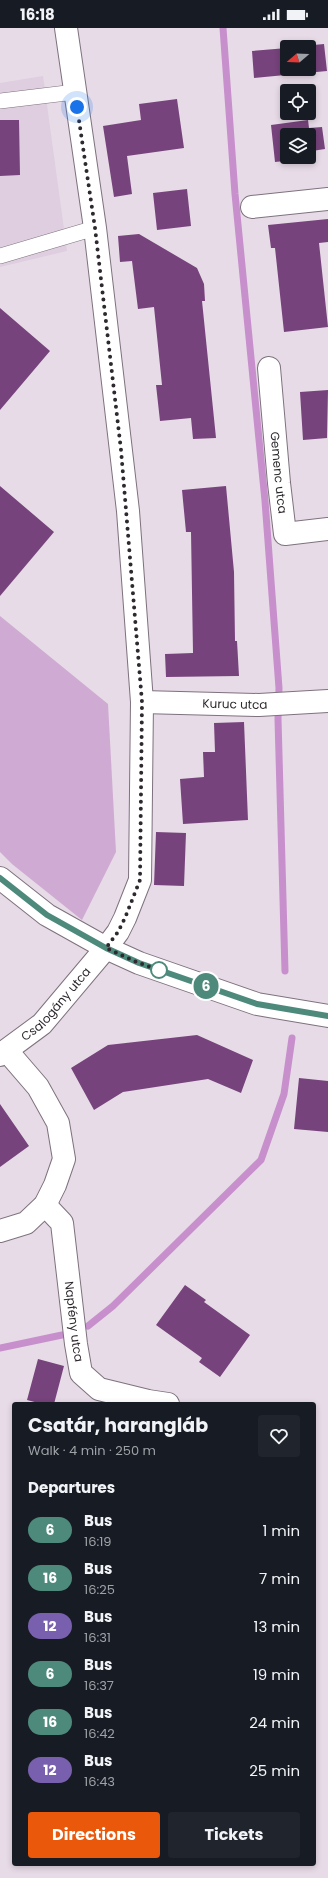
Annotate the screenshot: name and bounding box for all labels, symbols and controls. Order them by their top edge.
text: 16:18 [20,4,55,25]
north arrow [280,40,316,76]
map controls [280,40,316,164]
button: locate [280,84,316,120]
your location [67,97,87,117]
button: layers [280,128,316,164]
street label: Gemenc utca [267,431,292,514]
street label: Kuruc utca [202,695,268,713]
unlabelled marker [150,961,168,979]
street label: Csalogány utca [17,963,94,1045]
line badge: 6 [193,973,219,999]
text: 6 [202,976,210,996]
street label: Napfény utca [61,1280,88,1363]
text: Csatár, harangláb [28,1412,208,1439]
button: heart [258,1415,300,1457]
text: Walk · 4 min · 250 m [28,1441,156,1460]
text: Departures [28,1477,115,1498]
text: Bus [84,1510,112,1531]
text: 6 [46,1520,54,1540]
text: 1 min [262,1520,300,1541]
text: 16:19 [84,1532,112,1551]
text: Bus [84,1558,112,1579]
text: 16 [43,1568,57,1588]
text: 7 min [259,1568,300,1589]
text: 16:25 [84,1580,115,1599]
text: Bus [84,1606,112,1627]
text: 12 [43,1616,57,1636]
text: 13 min [254,1616,300,1637]
text: 16:31 [84,1628,111,1647]
text: Bus [84,1654,112,1675]
text: 6 [46,1664,54,1684]
text: 19 min [253,1664,300,1685]
text: 16:37 [84,1676,114,1695]
text: Bus [84,1702,112,1723]
text: 16 [43,1712,57,1732]
text: 24 min [249,1712,300,1733]
text: 16:42 [84,1724,115,1743]
text: Bus [84,1750,112,1771]
text: 12 [43,1760,57,1780]
text: 25 min [249,1760,300,1781]
text: 16:43 [84,1772,115,1791]
button: Directions [28,1812,160,1858]
button: Tickets [168,1812,300,1858]

